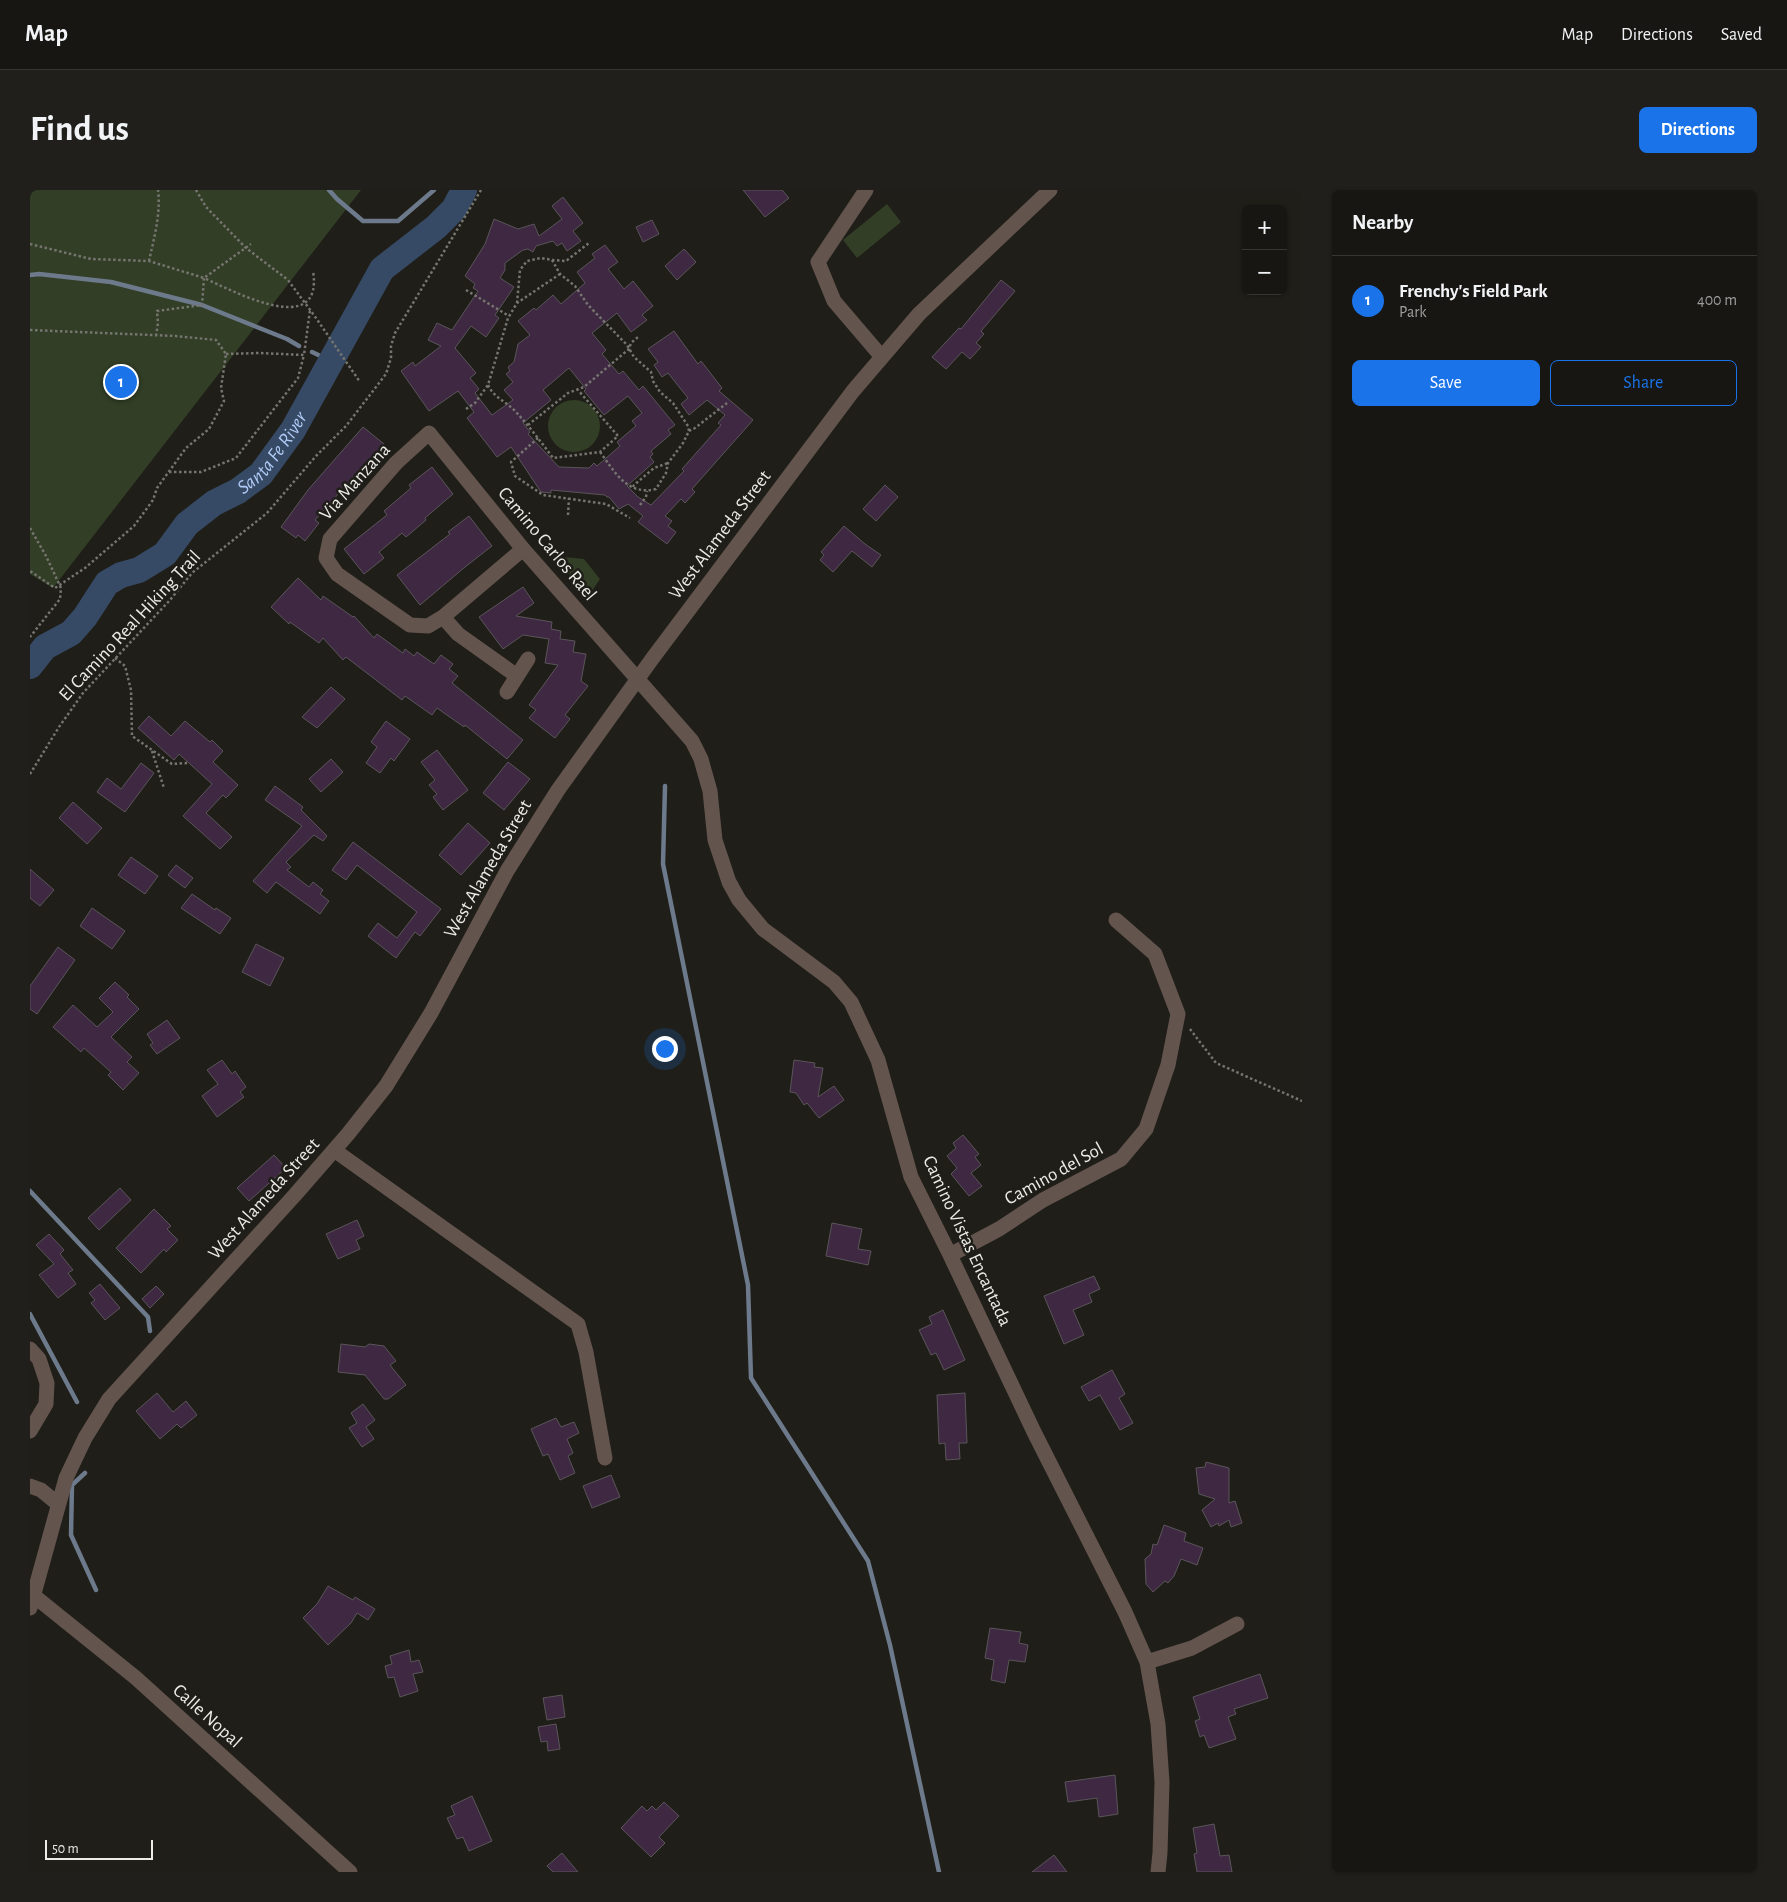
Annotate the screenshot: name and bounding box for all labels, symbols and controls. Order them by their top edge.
text: Map [25,22,68,46]
text: Map [1562,26,1593,44]
text: Directions [1621,26,1693,44]
text: Saved [1721,26,1762,44]
button: Directions [1639,107,1757,153]
text: Find us [30,112,129,147]
map controls [1242,205,1287,295]
button: + [1242,205,1287,250]
text: Nearby [1352,212,1413,233]
button: − [1242,250,1287,295]
text: Frenchy's Field Park [1399,282,1548,301]
text: 1 [1365,292,1371,308]
text: 400 m [1697,292,1737,308]
text: Park [1399,304,1427,320]
button: Save [1352,360,1540,406]
button: Share [1550,360,1737,406]
pin: 1 [105,363,137,401]
water label: Santa Fe River [234,408,311,498]
street label: Via Manzana [316,440,394,524]
street label: West Alameda Street [666,467,774,603]
street label: Camino Carlos Rael [494,484,600,604]
street label: El Camino Real Hiking Trail [56,547,204,705]
street label: West Alameda Street [441,797,535,941]
your location [652,1036,678,1062]
street label: West Alameda Street [205,1135,323,1263]
street label: Camino del Sol [1001,1139,1107,1209]
street label: Camino Vistas Encantada [919,1153,1015,1329]
street label: Calle Nopal [169,1680,245,1752]
scale bar [45,1837,152,1860]
text: 50 m [52,1842,79,1856]

